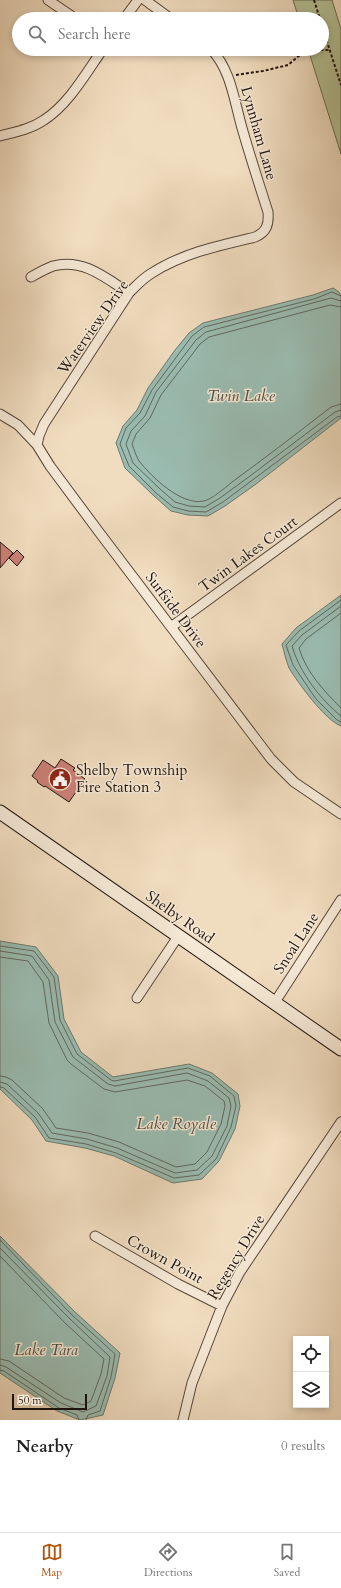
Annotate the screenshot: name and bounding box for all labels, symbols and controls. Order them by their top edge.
search box [12,12,329,56]
icon: search [26,23,48,45]
text: Search here [58,24,131,44]
street label: Lynnham Lane [236,84,282,182]
street label: Waterview Drive [52,276,133,379]
water label: Twin Lake [207,385,276,407]
street label: Twin Lakes Court [195,511,302,597]
street label: Surfside Drive [141,568,211,652]
place label: Shelby Township Fire Station 3 [76,760,188,797]
public building icon: Shelby Township Fire Station 3 [47,766,73,792]
street label: Shelby Road [142,886,218,948]
street label: Snoal Lane [269,908,323,978]
water label: Lake Royale [136,1113,217,1135]
street label: Regency Drive [203,1211,269,1303]
street label: Crown Point [123,1230,207,1288]
map controls [293,1336,329,1408]
button: locate [293,1336,329,1372]
water label: Lake Tara [14,1339,78,1361]
button: layers [293,1372,329,1408]
scale bar [12,1392,87,1411]
text: 50 m [18,1393,42,1408]
text: Nearby [16,1435,73,1458]
text: 0 results [281,1437,325,1455]
tab: Map [41,1541,63,1580]
tab: Directions [144,1541,192,1580]
tab: Saved [274,1541,300,1580]

